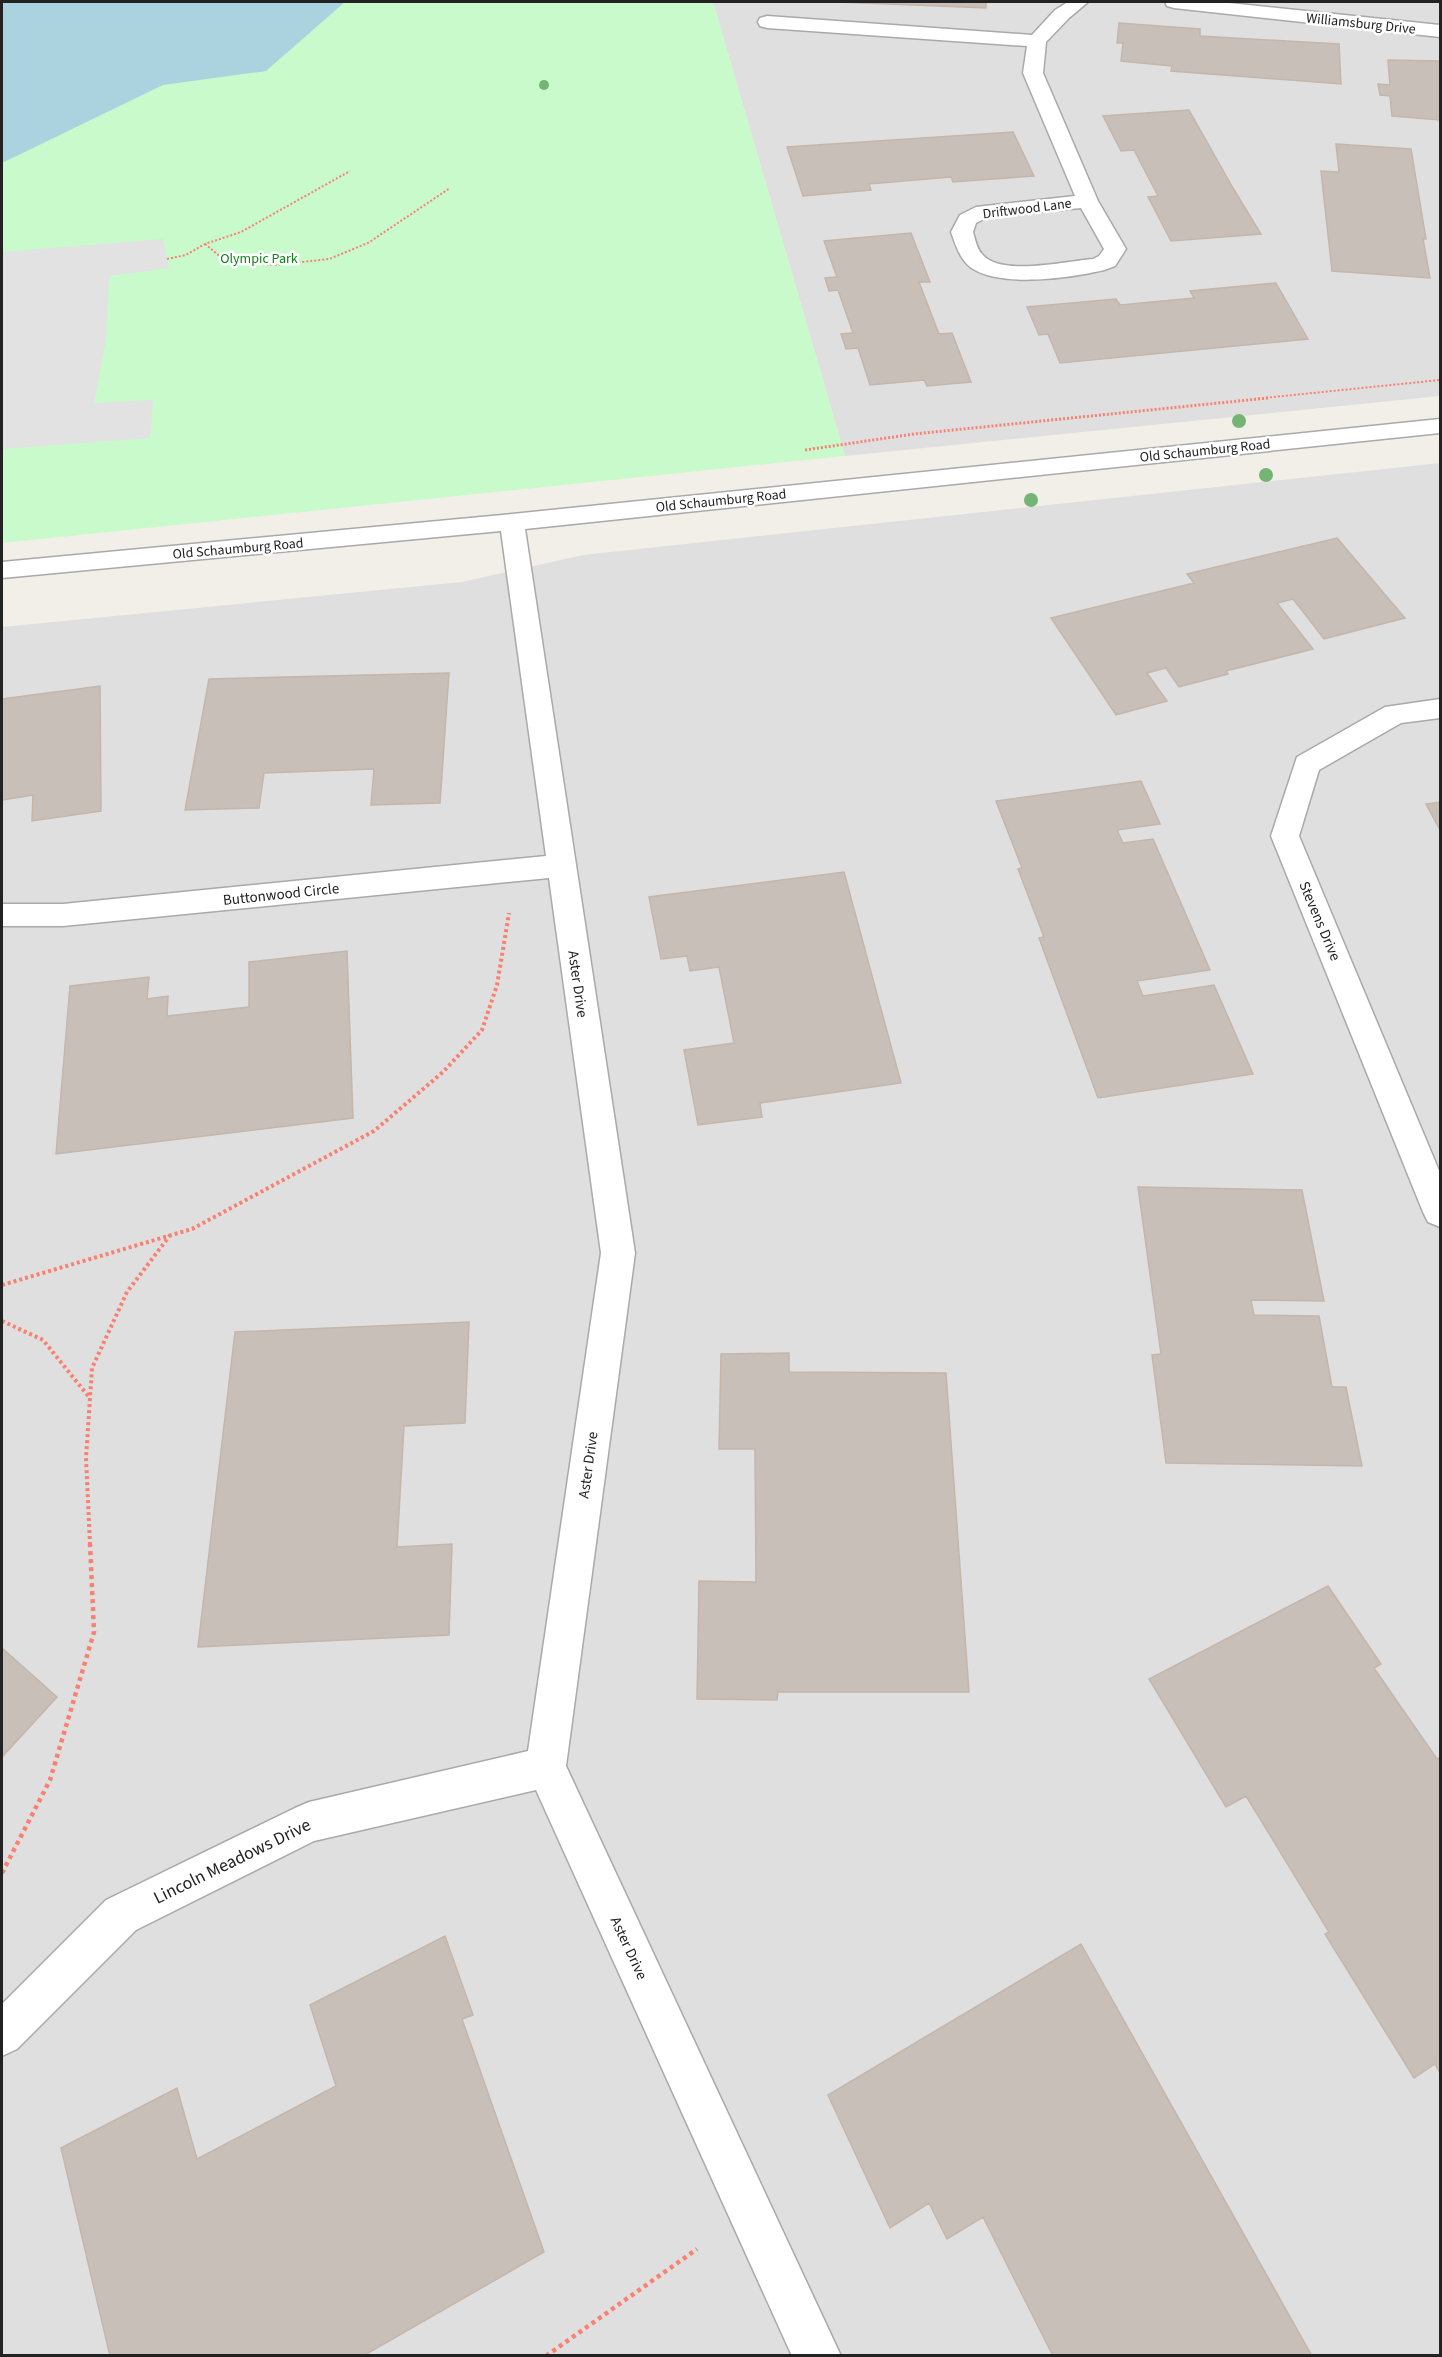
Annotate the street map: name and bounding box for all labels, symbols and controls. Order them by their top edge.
street label: Williamsburg Drive [1305,8,1417,40]
street label: Driftwood Lane [982,194,1073,224]
park label: Olympic Park [220,249,298,269]
street label: Old Schaumburg Road [1139,434,1271,468]
street label: Old Schaumburg Road [655,484,787,518]
street label: Old Schaumburg Road [172,533,304,565]
street label: Buttonwood Circle [222,878,340,911]
street label: Stevens Drive [1293,878,1346,964]
street label: Aster Drive [562,949,593,1019]
street label: Aster Drive [573,1430,604,1500]
street label: Lincoln Meadows Drive [149,1812,315,1910]
street label: Aster Drive [605,1913,652,1983]

